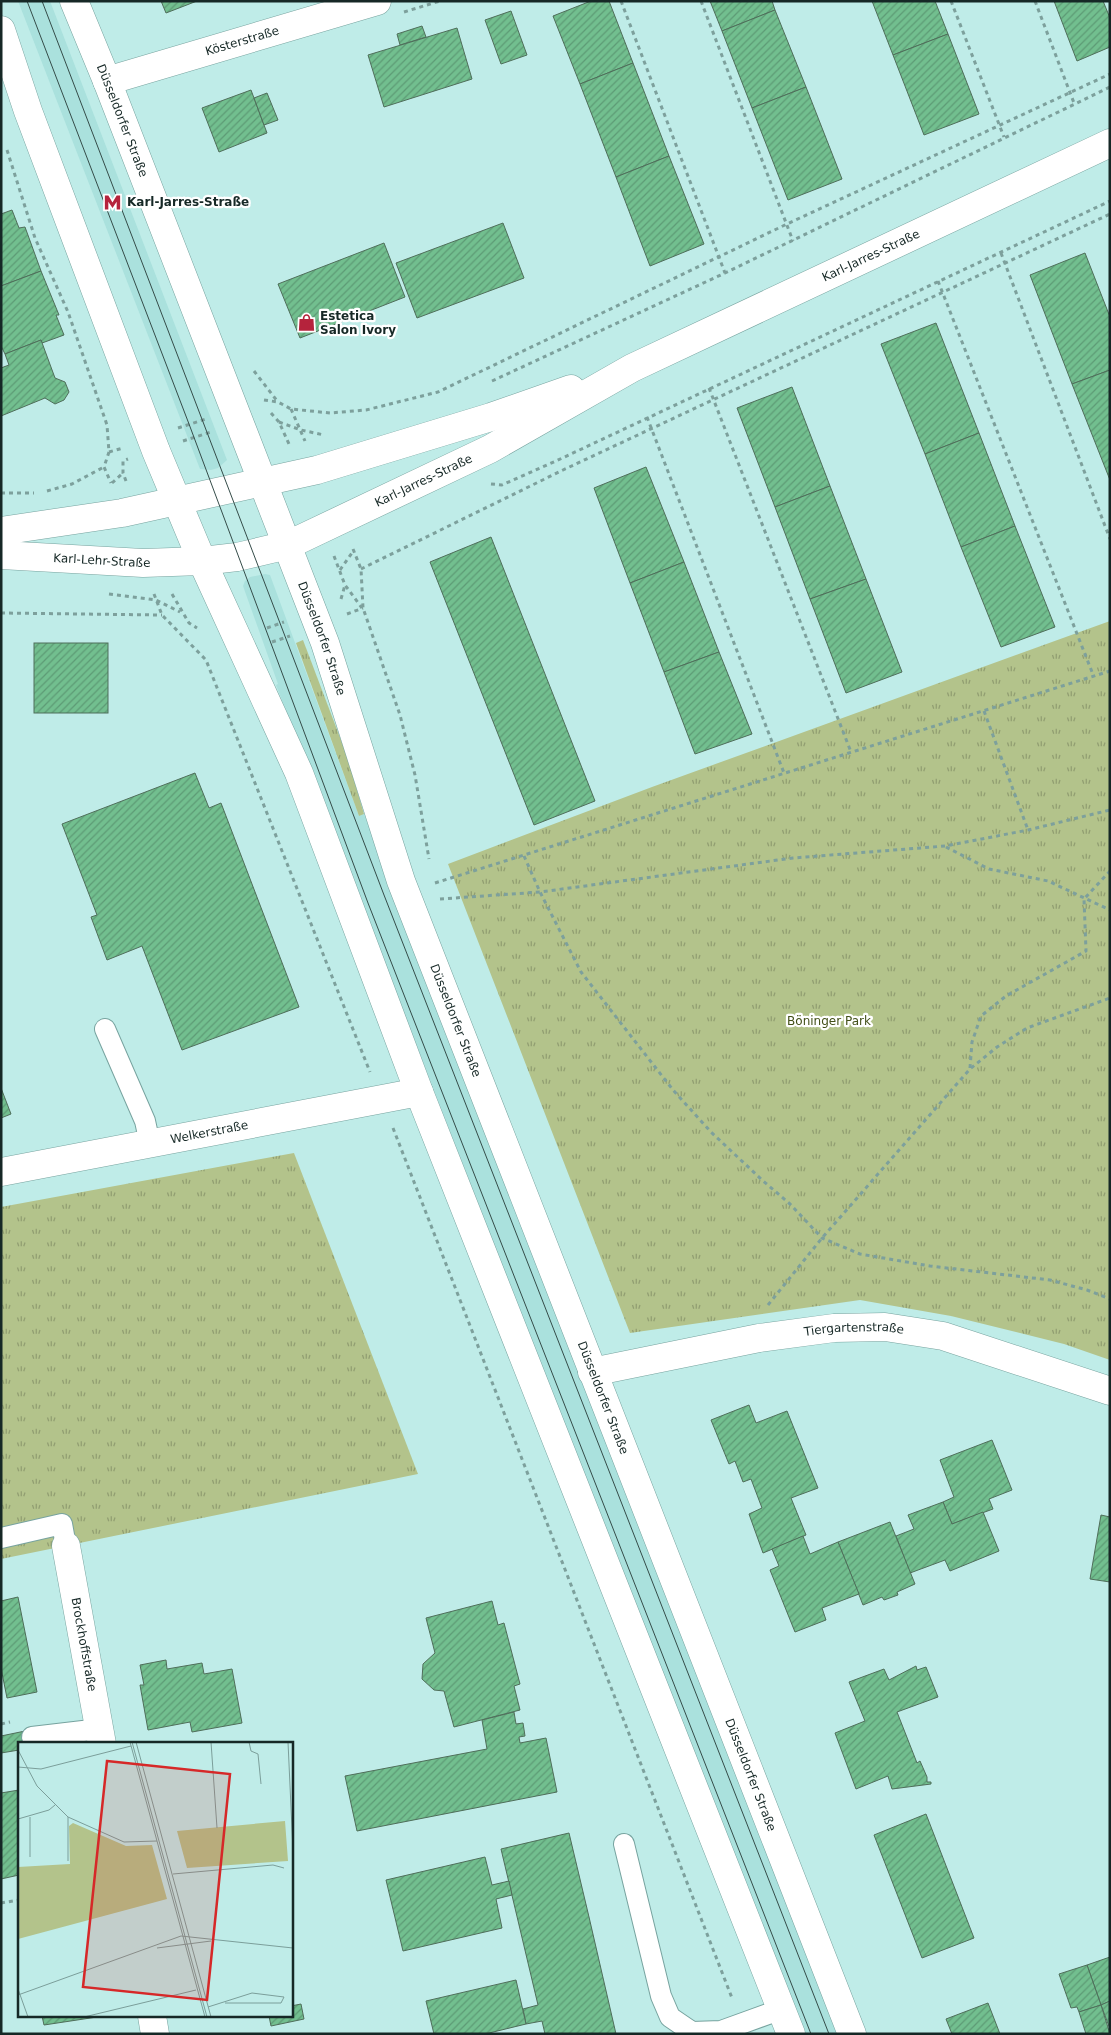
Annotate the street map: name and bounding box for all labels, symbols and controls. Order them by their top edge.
street label: Kösterstraße [204,23,281,58]
street label: Düsseldorfer Straße [94,62,151,179]
metro station icon: Karl-Jarres-Straße [103,192,123,212]
place label: Karl-Jarres-Straße [127,195,249,209]
street label: Karl-Jarres-Straße [820,227,922,285]
place label: Estetica Salon Ivory [320,309,396,337]
shop icon: Estetica Salon Ivory [296,313,316,333]
street label: Karl-Jarres-Straße [373,451,475,510]
street label: Karl-Lehr-Straße [53,551,151,570]
street label: Düsseldorfer Straße [295,580,348,697]
street label: Düsseldorfer Straße [427,962,484,1079]
park label: Böninger Park [787,1014,871,1028]
street label: Welkerstraße [169,1118,249,1146]
street label: Tiergartenstraße [802,1320,905,1339]
street label: Düsseldorfer Straße [575,1339,631,1456]
street label: Brockhoffstraße [68,1596,99,1693]
street label: Düsseldorfer Straße [722,1716,779,1833]
inset map [18,1742,292,2018]

